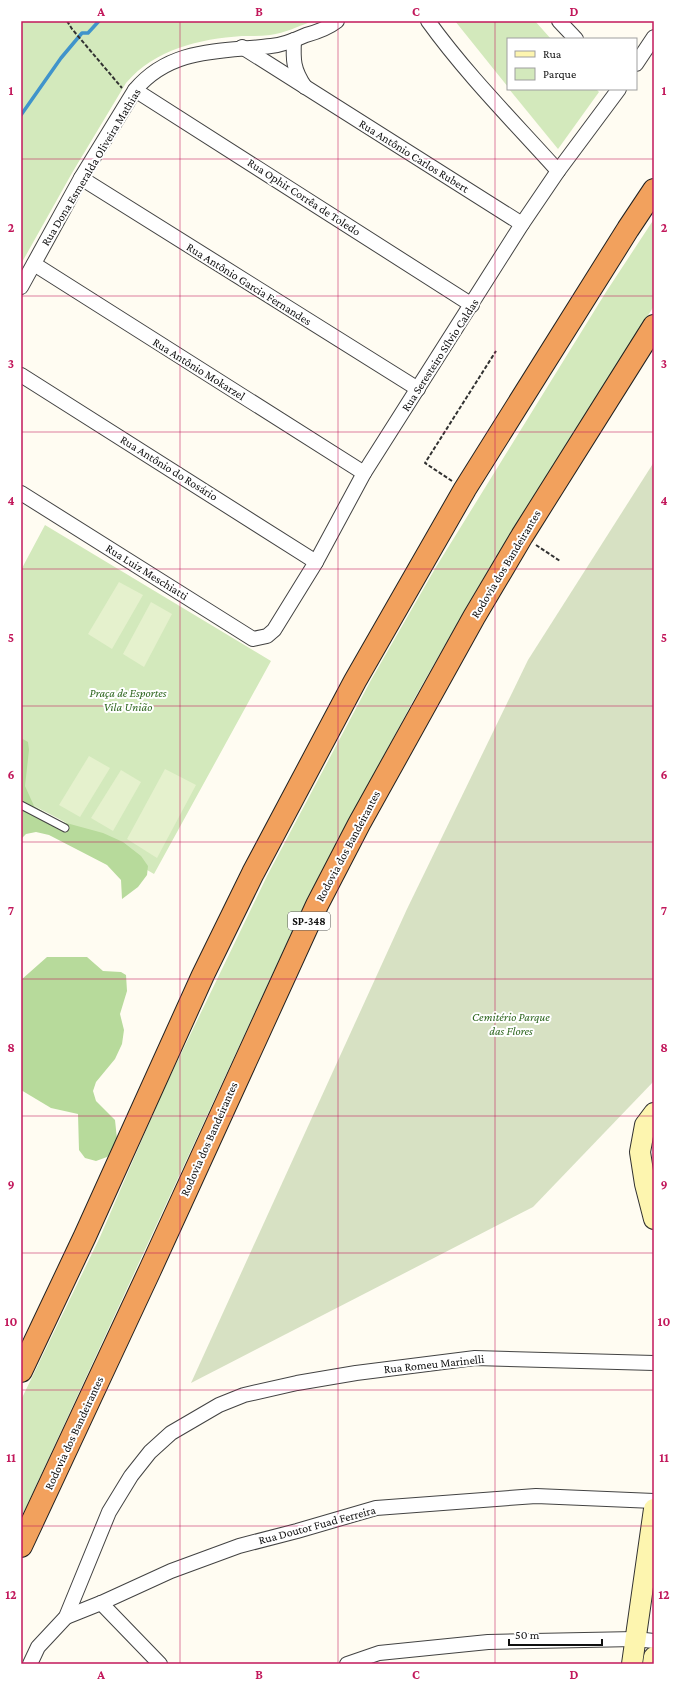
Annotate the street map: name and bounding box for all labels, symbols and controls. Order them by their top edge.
text: A [96,4,105,19]
text: B [255,4,263,19]
text: C [412,4,420,19]
text: D [570,4,579,19]
legend [507,38,637,90]
text: Rua [543,47,562,61]
text: Parque [543,67,576,81]
text: 1 [9,83,14,98]
text: 1 [662,83,667,98]
street label: Rua Dona Esmeralda Oliveira Mathias [38,85,144,248]
street label: Rua Antônio Carlos Rubert [356,116,472,196]
street label: Rua Ophir Corrêa de Toledo [245,155,363,239]
text: 2 [8,220,15,235]
text: 2 [661,220,668,235]
street label: Rua Antônio Garcia Fernandes [184,240,314,328]
street label: Rua Seresteiro Sílvio Caldas [398,296,482,414]
street label: Rua Antônio Mokarzel [150,335,248,403]
text: 3 [8,356,14,371]
text: 3 [661,356,667,371]
street label: Rua Antônio do Rosário [118,432,220,504]
text: 4 [7,493,15,508]
text: 4 [660,493,668,508]
street label: Rodovia dos Bandeirantes [468,507,544,621]
street label: Rua Luiz Meschiatti [103,541,191,603]
text: 5 [8,630,14,645]
text: 5 [661,630,667,645]
park label: Praça de Esportes Vila União [89,686,167,714]
text: 6 [7,767,15,782]
text: 6 [660,767,668,782]
street label: Rodovia dos Bandeirantes [313,788,383,904]
text: 7 [8,903,14,918]
text: 7 [661,903,667,918]
road number: SP-348 [288,912,330,930]
park label: Cemitério Parque das Flores [472,1010,550,1038]
text: 8 [7,1040,15,1055]
text: 8 [660,1040,668,1055]
street label: Rodovia dos Bandeirantes [177,1079,241,1198]
text: 9 [7,1177,15,1192]
text: 9 [660,1177,668,1192]
text: 10 [5,1314,17,1329]
text: 10 [658,1314,670,1329]
street label: Rua Romeu Marinelli [383,1352,485,1376]
street label: Rodovia dos Bandeirantes [42,1374,107,1492]
text: 11 [6,1450,16,1465]
text: 11 [659,1450,669,1465]
street label: Rua Doutor Fuad Ferreira [257,1502,378,1547]
text: 12 [5,1587,17,1602]
text: 12 [658,1587,670,1602]
scale bar [509,1621,602,1647]
text: 50 m [515,1628,540,1642]
text: A [96,1667,105,1682]
text: B [255,1667,263,1682]
text: C [412,1667,420,1682]
text: D [570,1667,579,1682]

